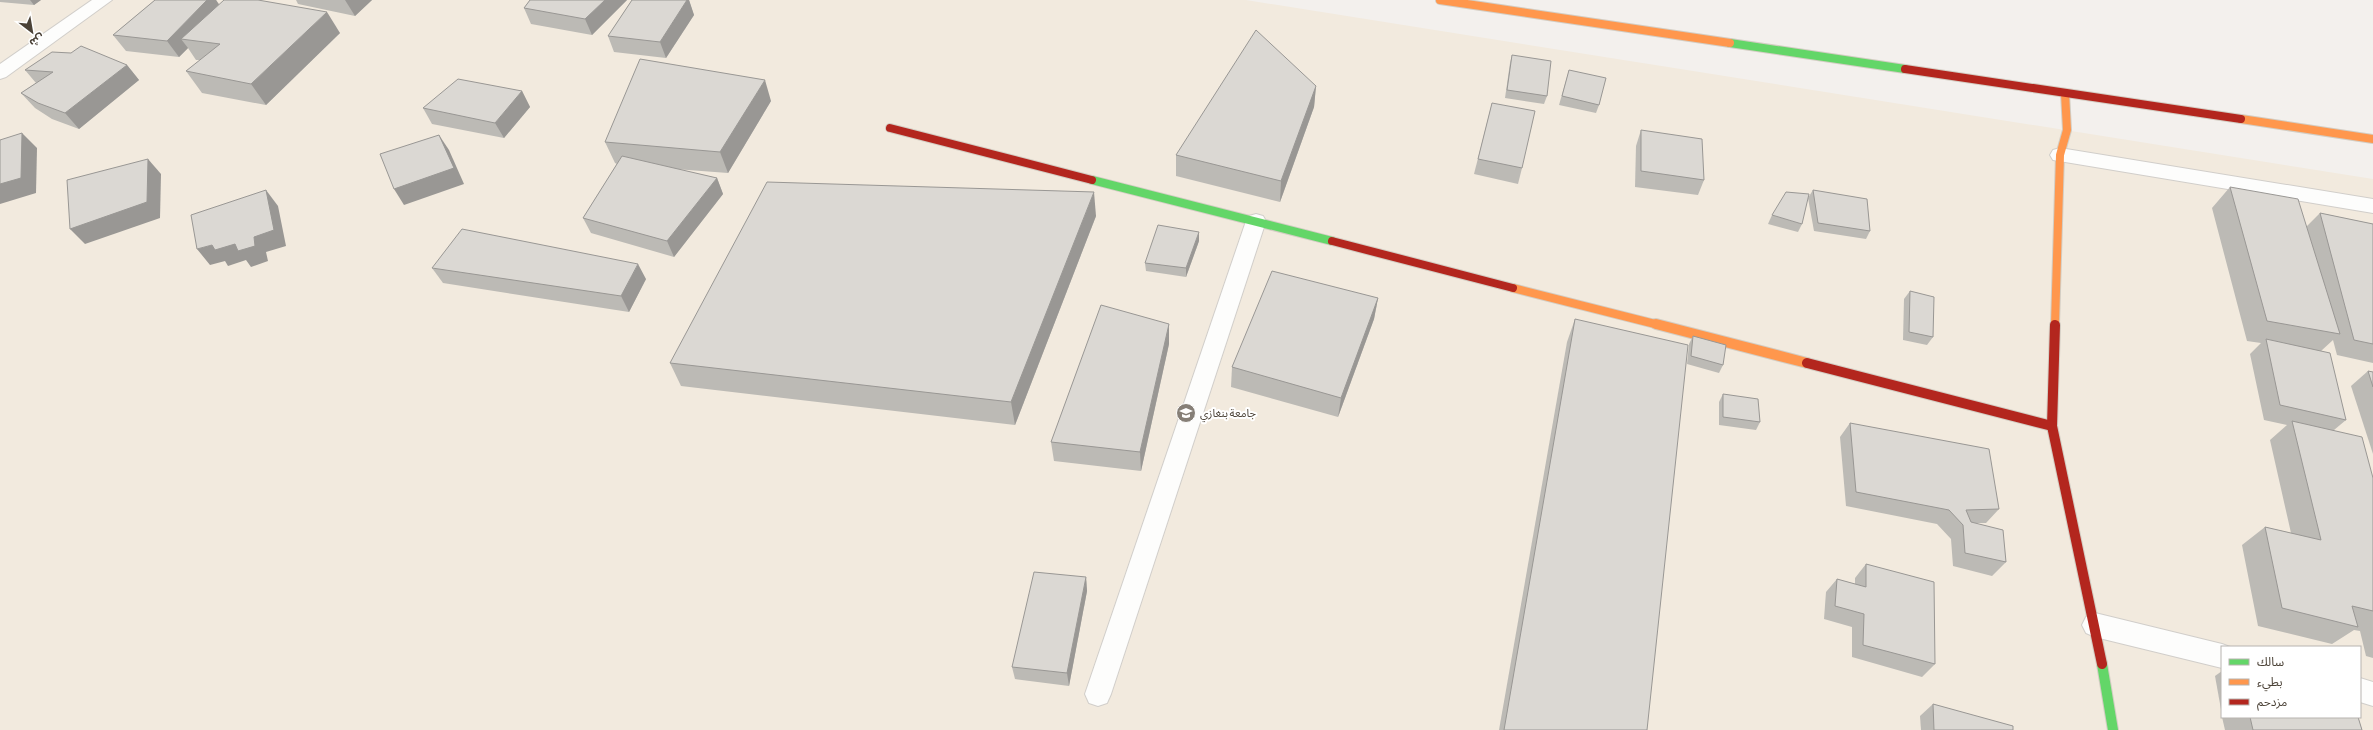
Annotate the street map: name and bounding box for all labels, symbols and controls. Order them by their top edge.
north arrow [12,12,52,52]
text: ش [27,31,47,50]
school or university icon: جامعة بنغازي [1175,402,1197,424]
place label: جامعة بنغازي [1200,407,1257,423]
legend [2221,646,2361,718]
text: سالك [2257,655,2284,669]
text: بطيء [2257,675,2283,692]
text: مزدحم [2257,695,2287,711]

